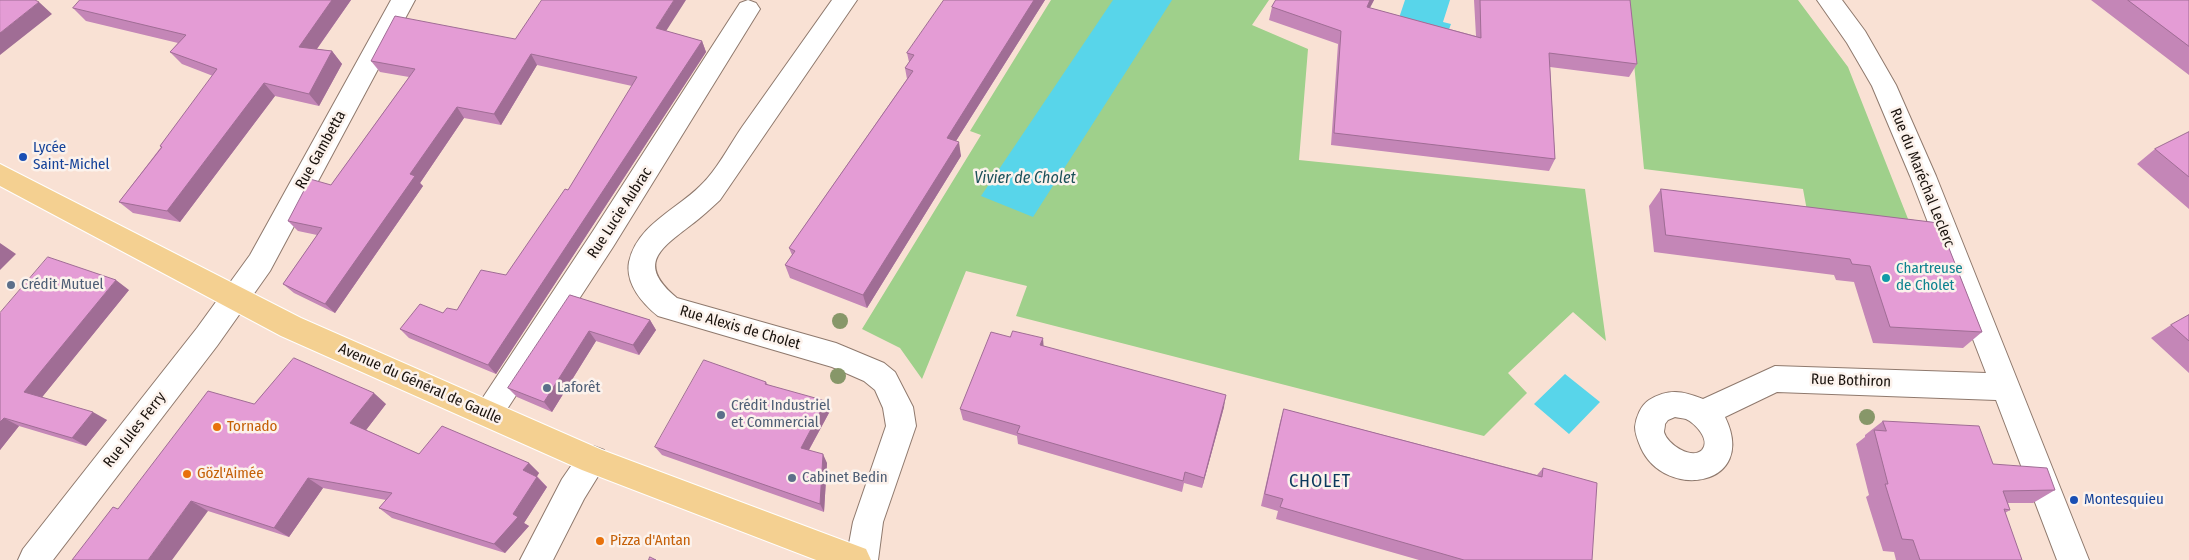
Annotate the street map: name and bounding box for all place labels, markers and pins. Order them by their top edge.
place label: Lycée Saint-Michel [33,139,109,174]
marker: Lycée Saint-Michel [17,151,29,163]
place label: Chartreuse de Cholet [1896,260,1963,295]
marker: Chartreuse de Cholet [1880,272,1892,284]
place label: Crédit Mutuel [21,276,103,294]
marker: Crédit Mutuel [5,279,17,291]
place label: Laforêt [557,379,600,397]
marker: Laforêt [541,382,553,394]
place label: Crédit Industriel et Commercial [731,397,830,432]
marker: Crédit Industriel et Commercial [715,409,727,421]
place label: Tornado [227,418,277,436]
marker: Tornado [211,421,223,433]
place label: Gözl'Aimée [197,465,264,483]
marker: Gözl'Aimée [181,468,193,480]
place label: Cabinet Bedin [802,469,888,487]
marker: Cabinet Bedin [786,472,798,484]
place label: Montesquieu [2084,491,2164,509]
marker: Montesquieu [2068,494,2080,506]
place label: Pizza d'Antan [610,532,691,550]
marker: Pizza d'Antan [594,535,606,547]

